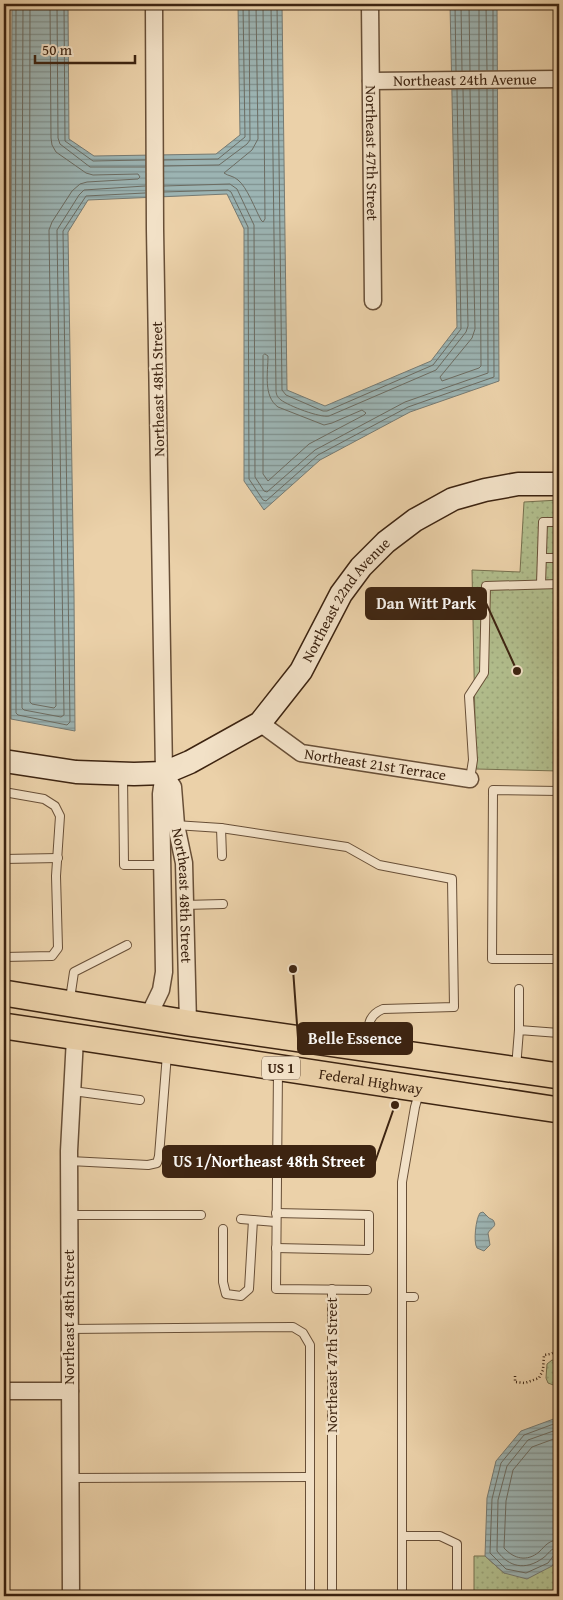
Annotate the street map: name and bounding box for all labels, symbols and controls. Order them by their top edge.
scale bar [35,32,135,64]
text: 50 m [42,39,73,60]
street label: Northeast 24th Avenue [393,68,537,91]
street label: Northeast 47th Street [361,85,383,222]
street label: Northeast 48th Street [146,320,169,457]
street label: Northeast 22nd Avenue [296,533,395,666]
callout: Dan Witt Park [366,588,486,619]
text: Dan Witt Park [376,591,477,615]
street label: Northeast 21st Terrace [303,743,448,785]
street label: Northeast 48th Street [167,826,198,964]
callout: Belle Essence [298,1023,412,1054]
text: Belle Essence [308,1026,402,1050]
road number: US 1 [262,1056,300,1080]
street label: Federal Highway [318,1063,425,1099]
callout: US 1/Northeast 48th Street [163,1146,375,1177]
text: US 1/Northeast 48th Street [173,1149,365,1173]
street label: Northeast 48th Street [58,1249,79,1385]
street label: Northeast 47th Street [321,1297,342,1433]

